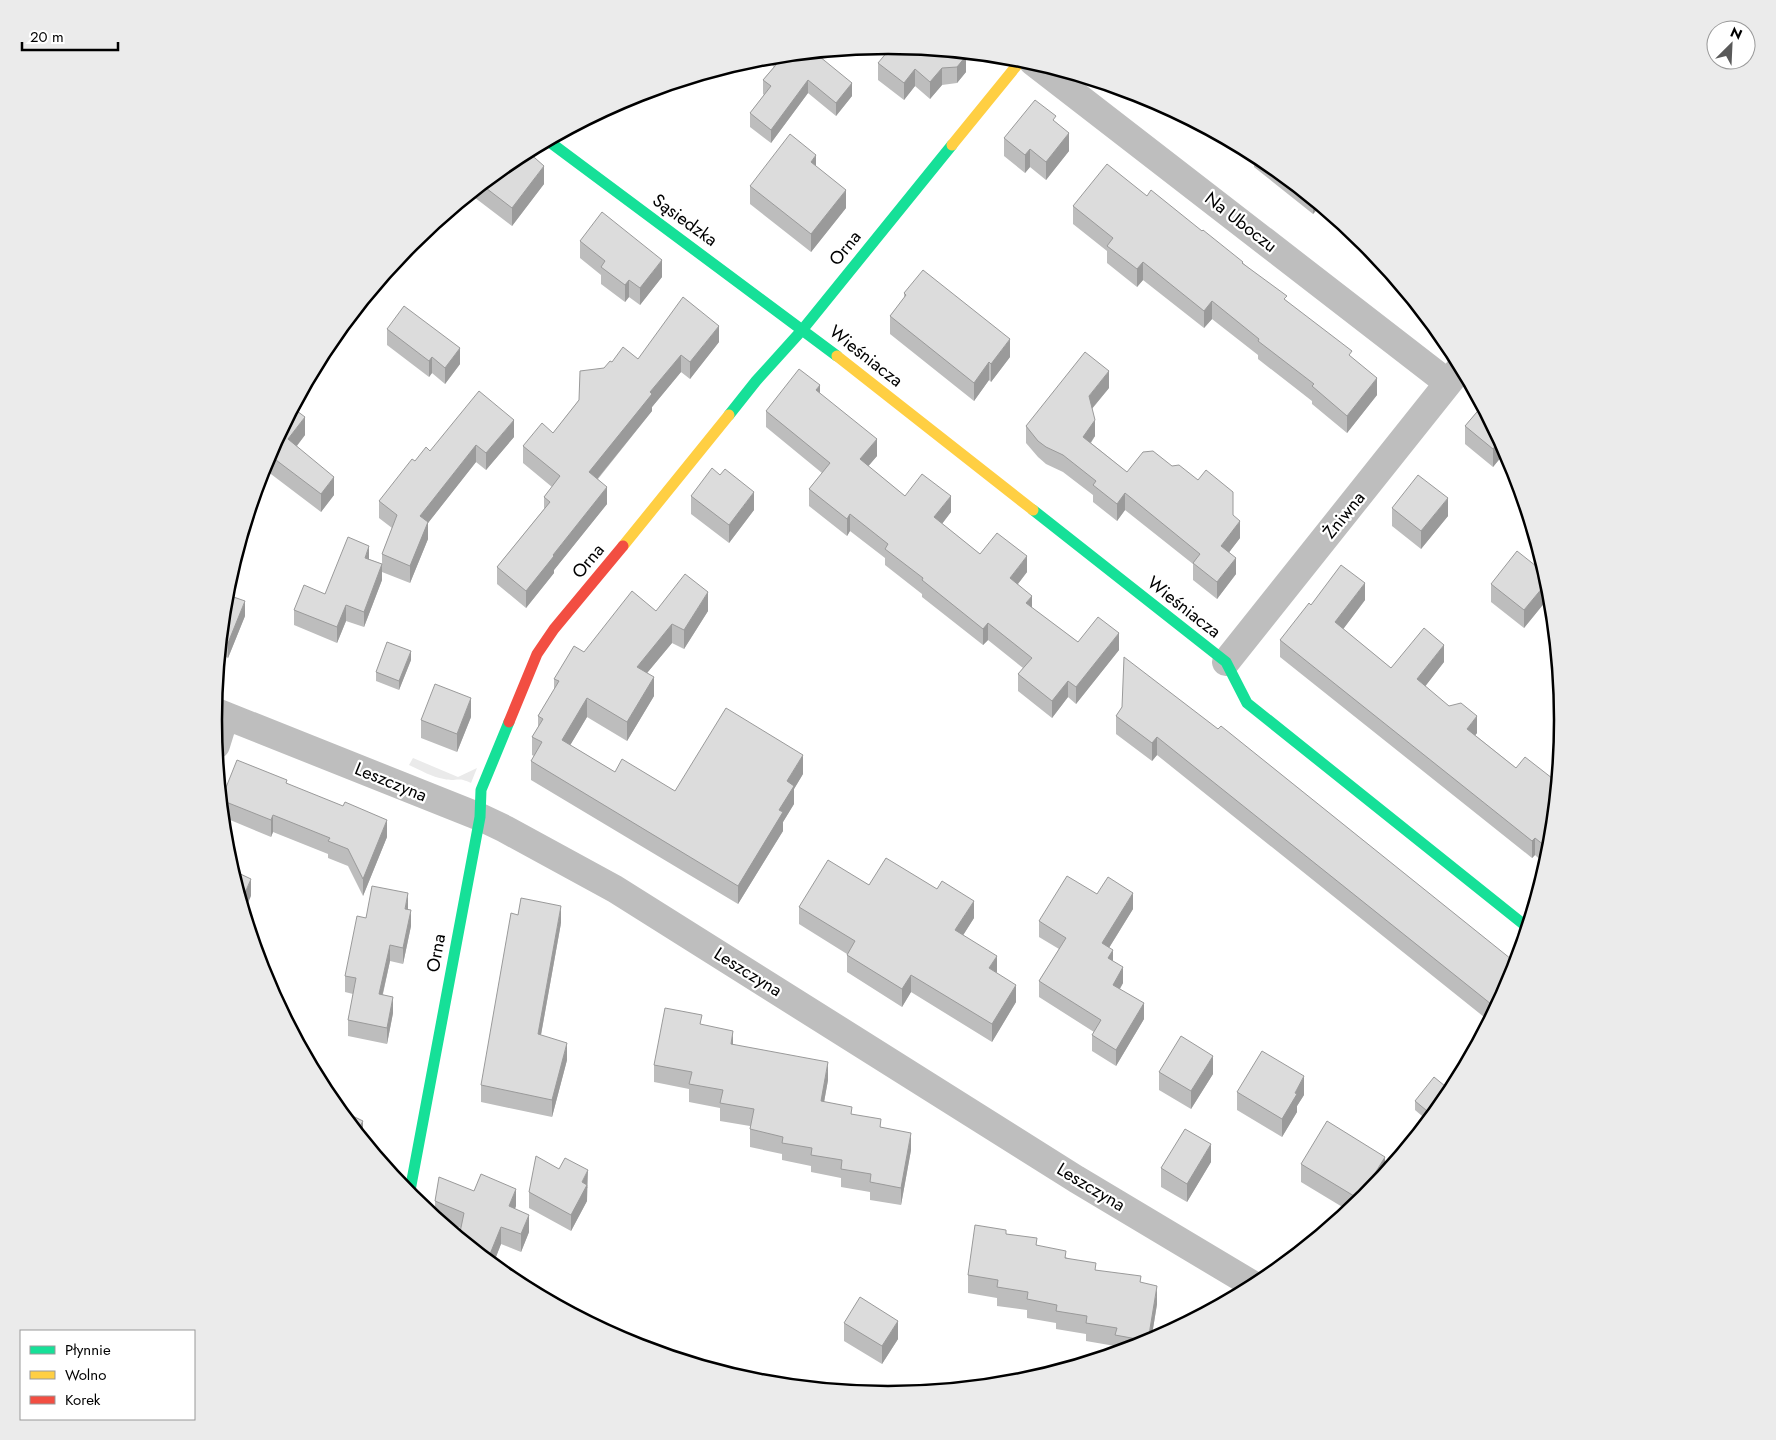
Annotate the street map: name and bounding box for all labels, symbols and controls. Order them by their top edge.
scale bar [22,20,119,52]
north arrow [1706,20,1756,70]
text: N [1727,22,1745,45]
text: 20 m [30,26,64,48]
street label: Na Uboczu [1199,185,1283,259]
street label: Sąsiedzka [647,187,723,253]
street label: Orna [823,225,867,271]
street label: Wieśniacza [824,319,908,393]
street label: Żniwna [1317,486,1371,544]
street label: Orna [566,538,610,584]
street label: Wieśniacza [1142,570,1226,644]
street label: Leszczyna [351,756,431,808]
street label: Orna [420,932,452,974]
street label: Leszczyna [709,941,787,1003]
street label: Leszczyna [1052,1156,1130,1218]
legend [20,1330,195,1420]
text: Płynnie [65,1339,111,1361]
text: Wolno [65,1364,106,1386]
text: Korek [65,1389,101,1411]

